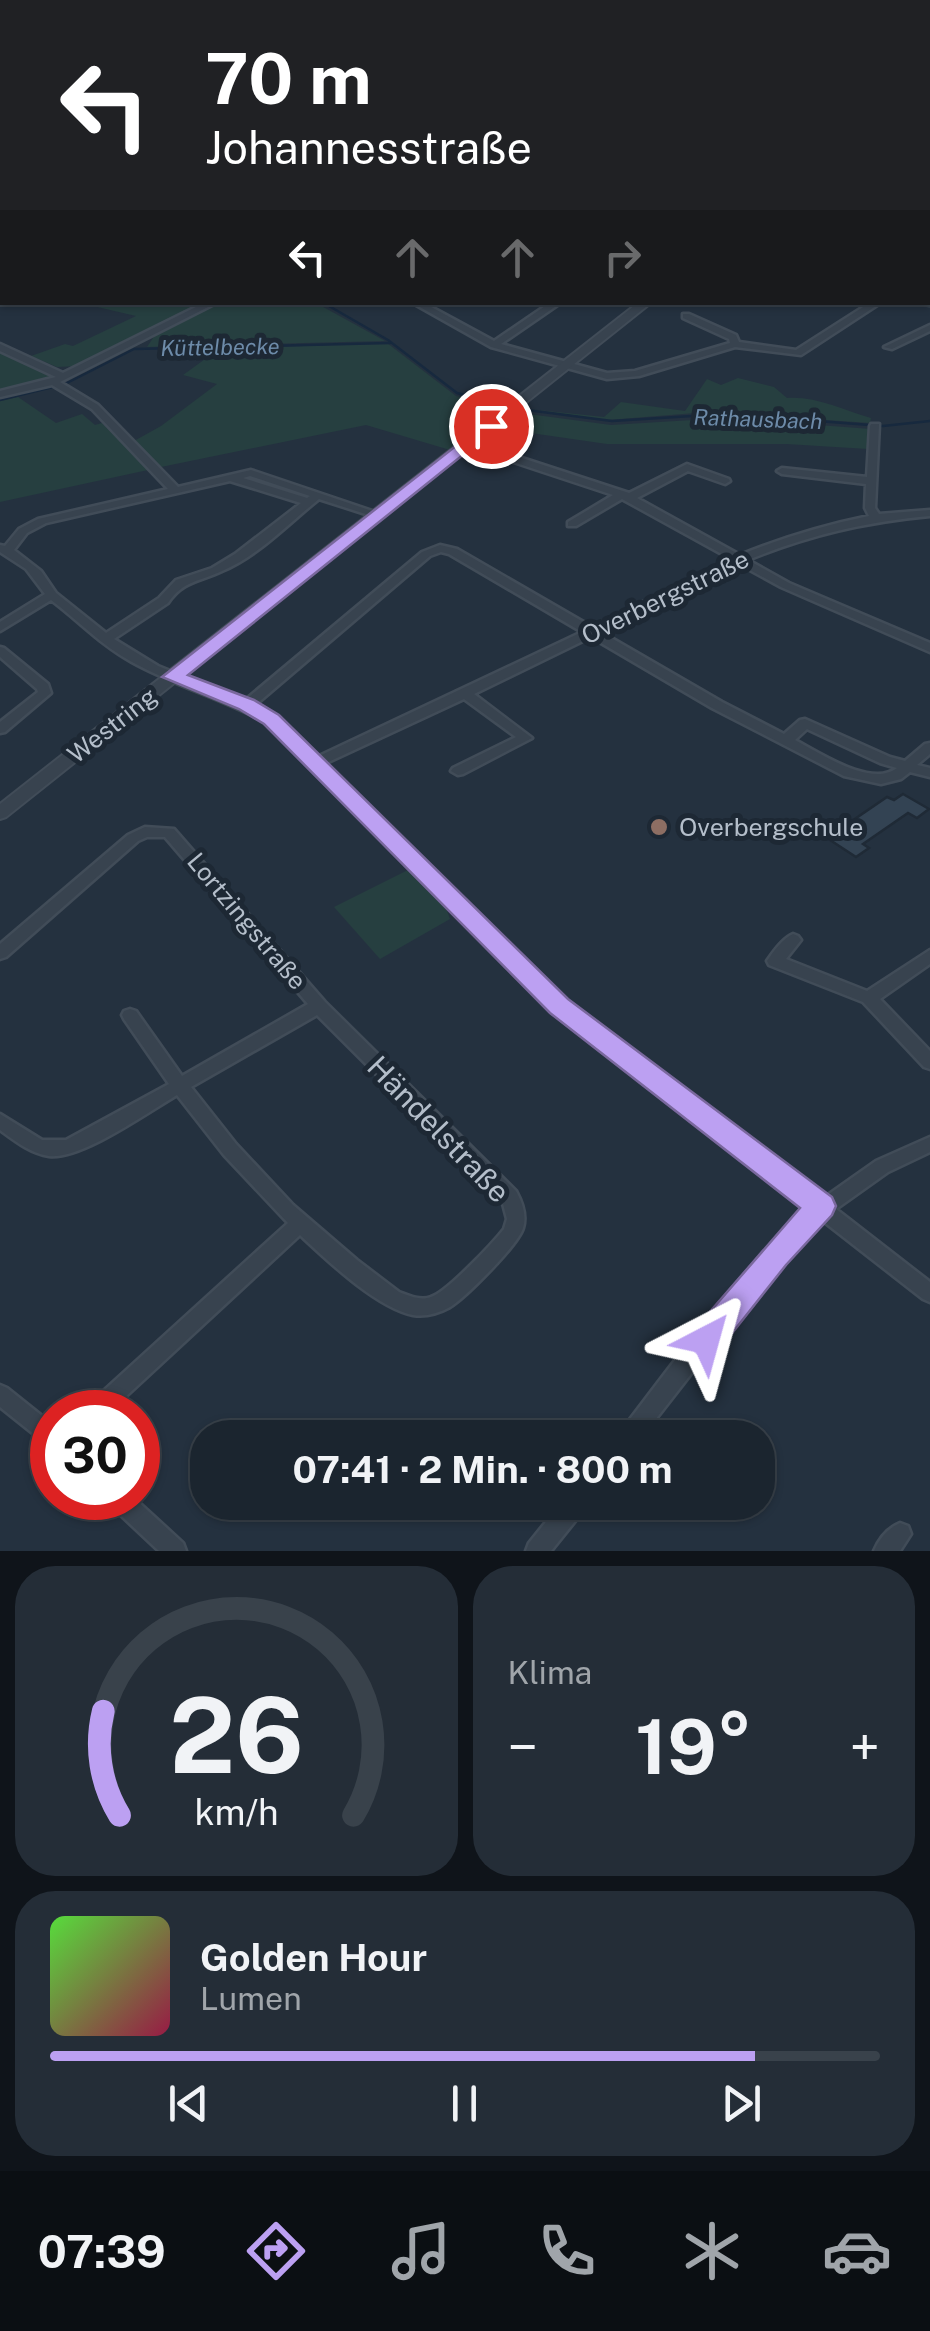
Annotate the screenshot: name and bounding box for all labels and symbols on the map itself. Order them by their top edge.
water label: Küttelbecke [160,333,280,361]
pin [449,384,534,469]
water label: Rathausbach [693,404,823,434]
street label: Overbergstraße [576,544,754,650]
street label: Westring [61,681,163,769]
place label: Overbergschule [679,812,863,842]
marker: Overbergschule [648,816,670,838]
street label: Lortzingstraße [181,847,313,995]
street label: Händelstraße [360,1048,518,1210]
position arrow [654,1288,758,1392]
speed limit sign: 30 [30,1390,160,1520]

